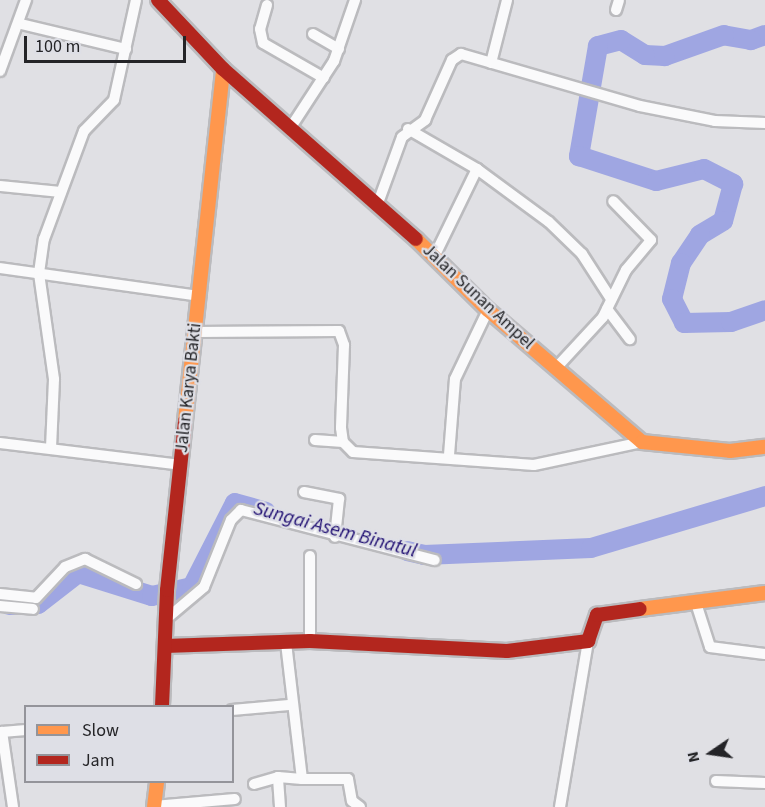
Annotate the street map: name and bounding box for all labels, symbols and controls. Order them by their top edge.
scale bar [27,24,189,62]
text: 100 m [35,34,80,59]
street label: Jalan Sunan Ampel [418,240,538,354]
street label: Jalan Karya Bakti [171,322,207,454]
water label: Sungai Asem Binatul [251,497,419,563]
legend [24,705,234,783]
text: Slow [82,718,119,743]
north arrow [681,723,741,783]
text: Jam [82,748,115,773]
text: N [682,749,705,765]

